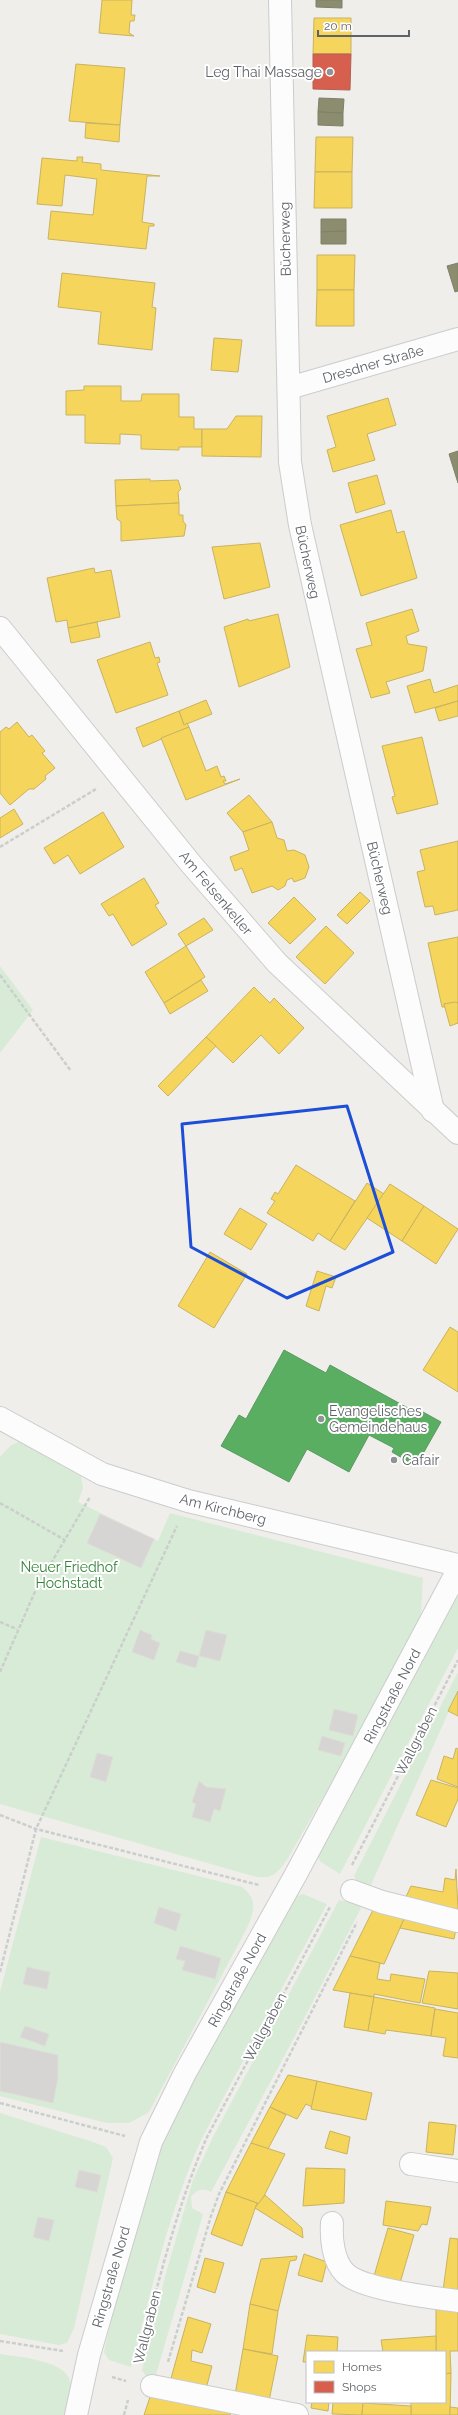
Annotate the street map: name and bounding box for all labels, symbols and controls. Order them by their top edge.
scale bar [318,12,409,38]
text: 20 m [324,19,352,33]
place label: Leg Thai Massage [205,64,322,80]
marker: Leg Thai Massage [325,67,335,77]
street label: Bücherweg [276,202,294,276]
street label: Dresdner Straße [321,342,425,386]
street label: Bücherweg [292,524,324,600]
street label: Bücherweg [364,840,396,916]
street label: Am Felsenkeller [176,848,256,938]
place label: Evangelisches Gemeindehaus [329,1403,428,1435]
marker: Evangelisches Gemeindehaus [316,1414,326,1424]
place label: Cafair [402,1452,439,1468]
marker: Cafair [389,1455,399,1465]
street label: Am Kirchberg [178,1491,268,1527]
park label: Neuer Friedhof Hochstadt [20,1559,119,1591]
street label: Ringstraße Nord [360,1646,424,1746]
street label: Wallgraben [392,1704,440,1778]
street label: Ringstraße Nord [205,1930,269,2030]
street label: Wallgraben [240,1990,290,2064]
street label: Ringstraße Nord [89,2224,133,2330]
street label: Wallgraben [130,2289,164,2365]
legend [306,2351,446,2403]
text: Homes [342,2360,382,2374]
text: Shops [342,2380,377,2394]

